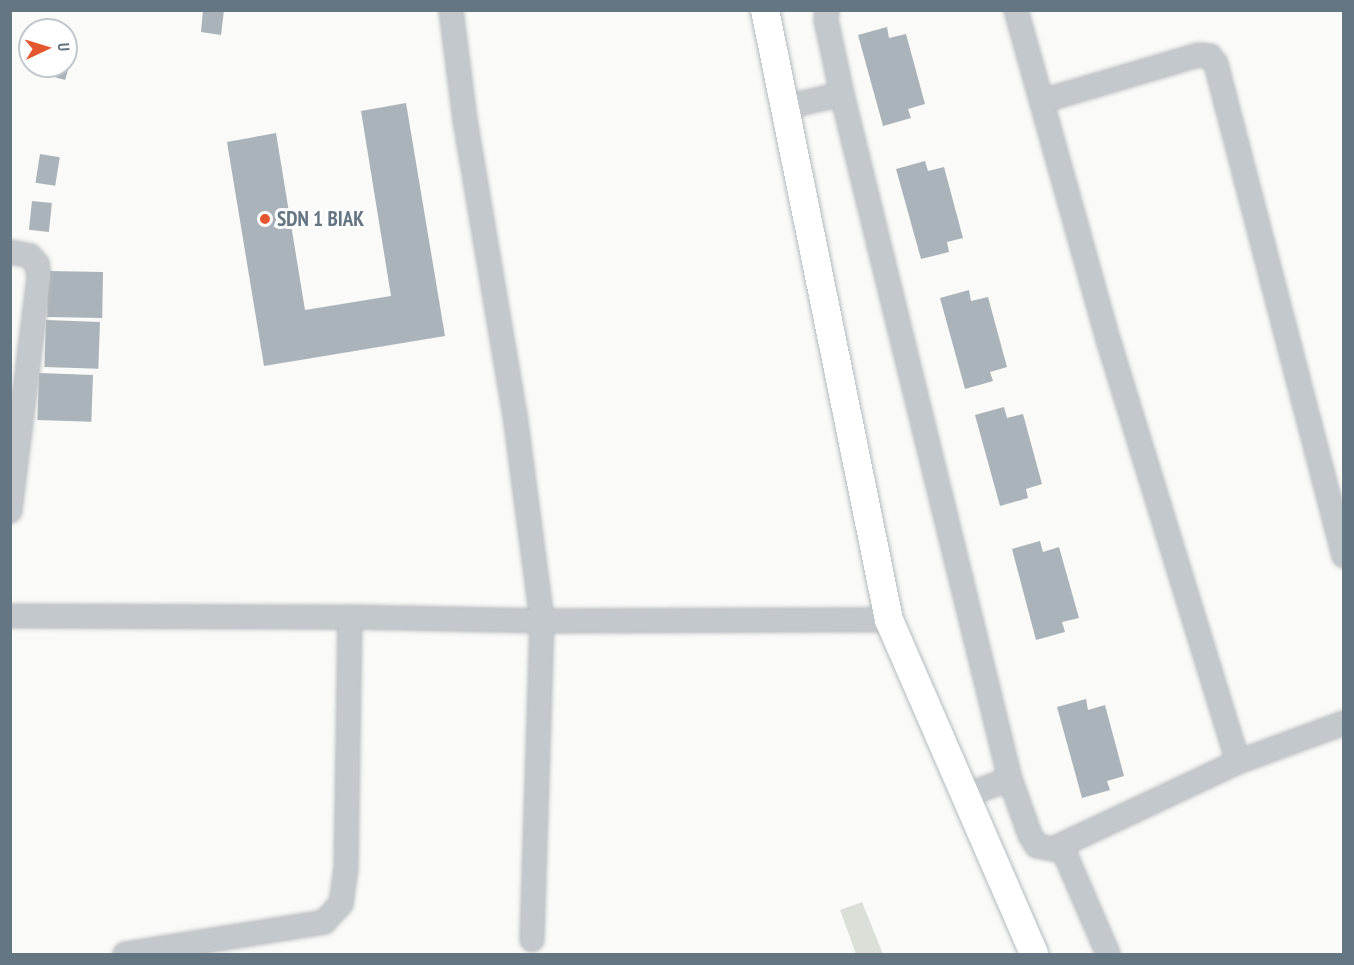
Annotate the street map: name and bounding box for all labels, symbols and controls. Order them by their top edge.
north arrow [18,18,78,78]
text: U [54,42,74,52]
place label: SDN 1 BIAK [277,206,364,232]
marker: SDN 1 BIAK [258,212,272,226]

